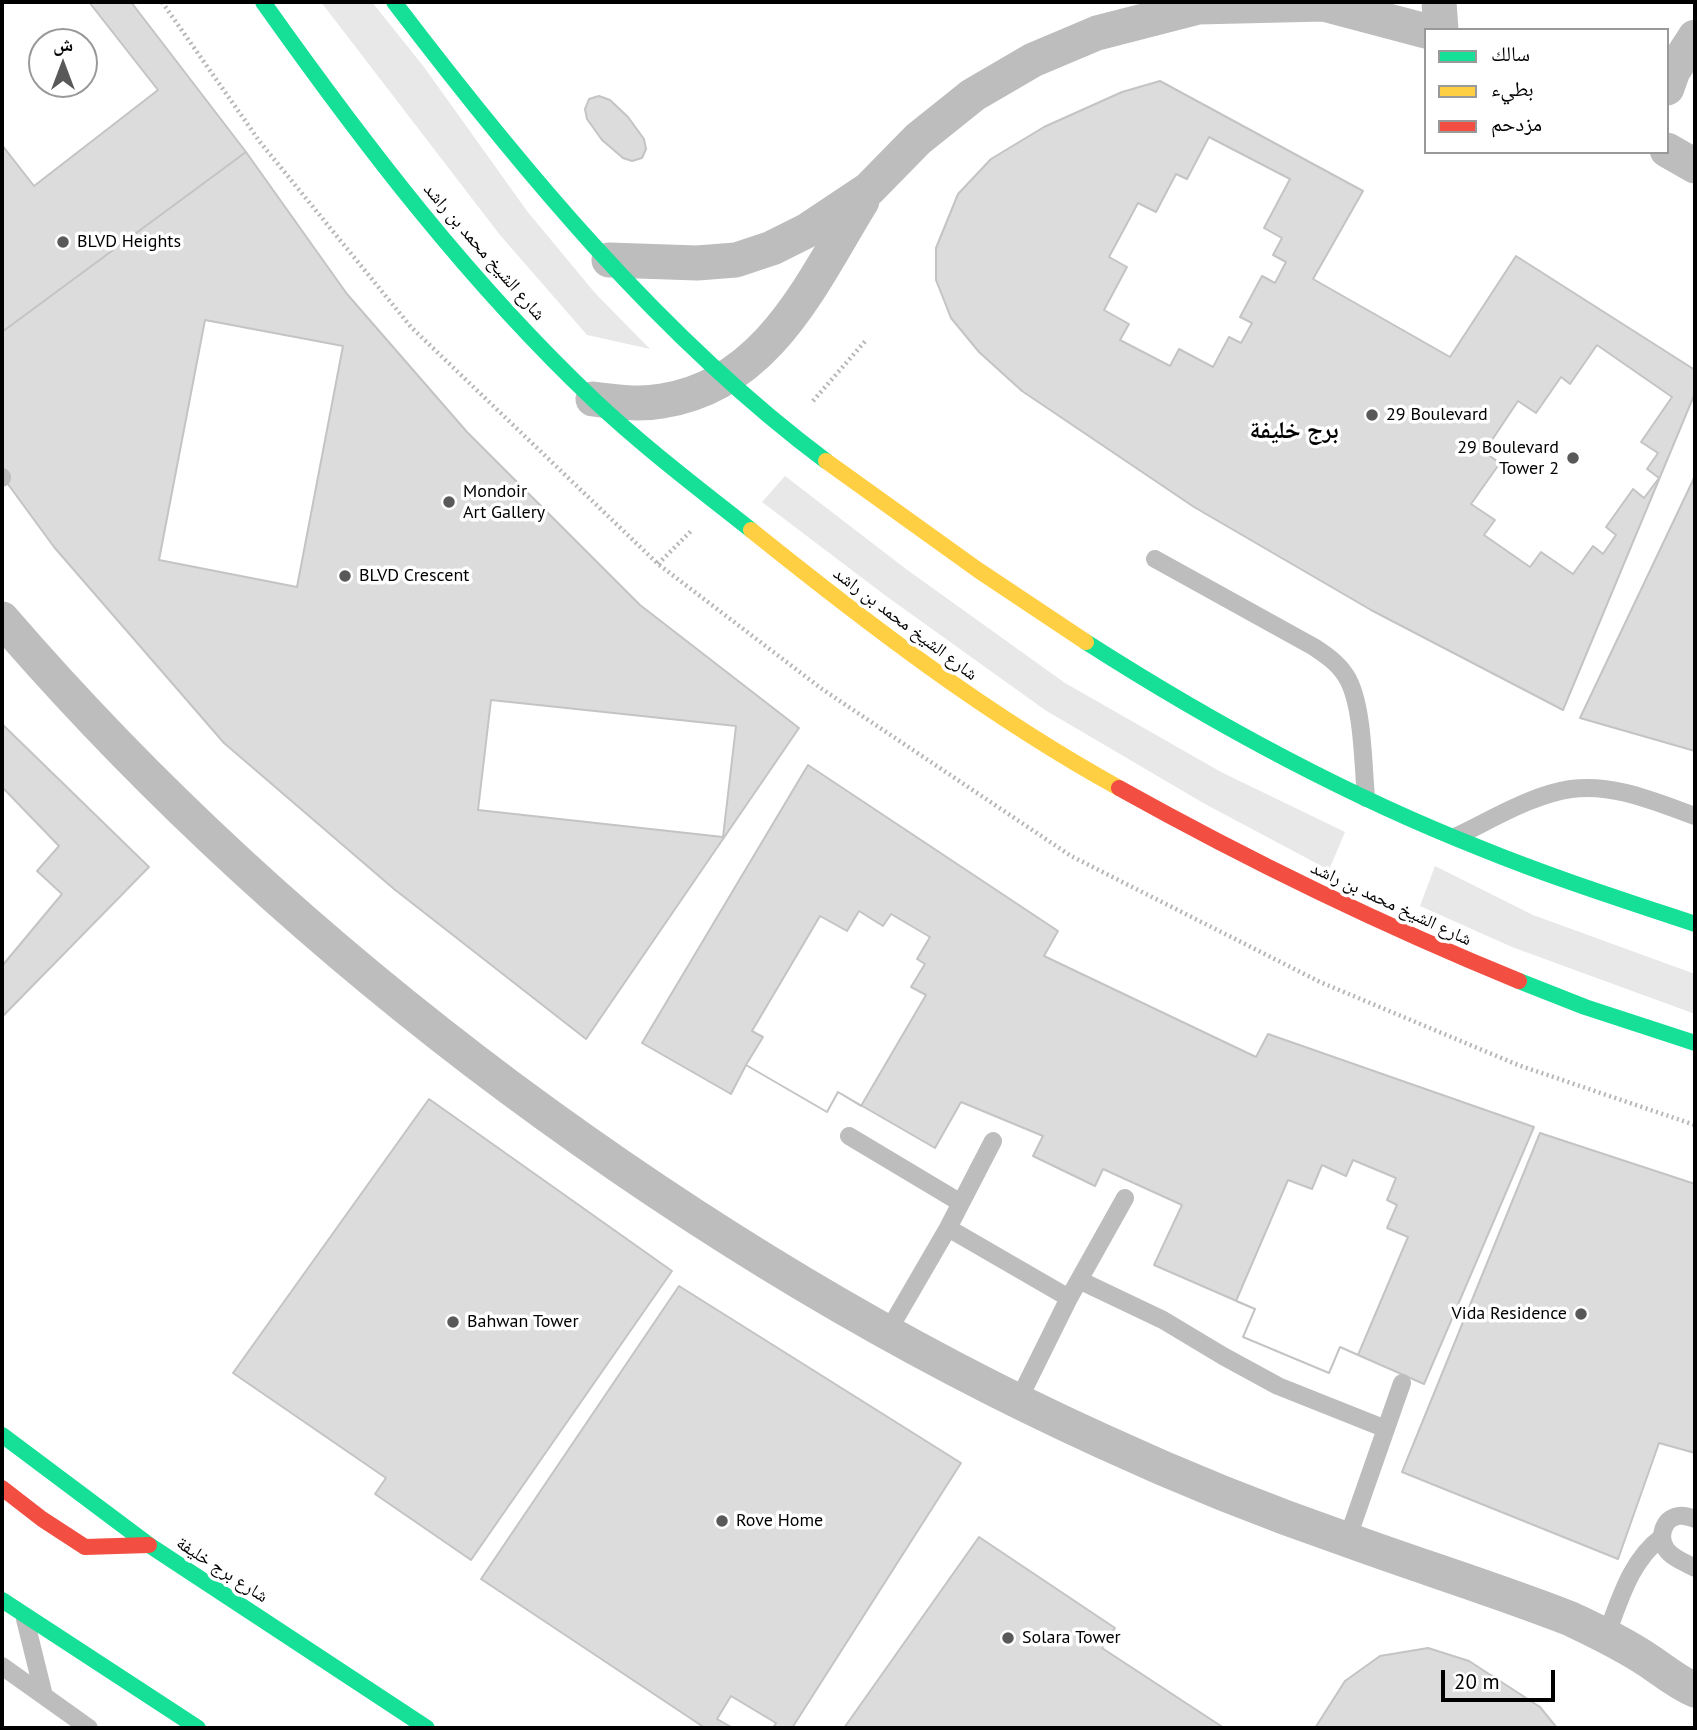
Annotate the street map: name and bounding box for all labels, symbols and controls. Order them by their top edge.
north arrow [28,28,98,98]
legend [1424,28,1669,154]
text: ش [53,32,73,56]
text: سالك [1491,40,1530,67]
text: بطيء [1491,75,1534,102]
text: مزدحم [1491,110,1542,137]
street label: شارع الشيخ محمد بن راشد [418,179,550,325]
place label: BLVD Heights [77,231,181,253]
marker: BLVD Heights [55,234,71,250]
place label: 29 Boulevard [1386,404,1488,426]
marker: 29 Boulevard [1364,407,1380,423]
district label: برج خليفة [1249,417,1339,445]
place label: 29 Boulevard Tower 2 [1457,437,1559,480]
marker: 29 Boulevard Tower 2 [1565,450,1581,466]
place label: Mondoir Art Gallery [463,481,545,524]
marker: Mondoir Art Gallery [441,494,457,510]
street label: شارع الشيخ محمد بن راشد [829,563,981,685]
place label: BLVD Crescent [359,565,469,587]
marker: BLVD Crescent [337,568,353,584]
street label: شارع الشيخ محمد بن راشد [1307,857,1475,951]
place label: Vida Residence [1452,1303,1567,1325]
marker: Vida Residence [1573,1306,1589,1322]
place label: Bahwan Tower [467,1311,579,1333]
marker: Bahwan Tower [445,1314,461,1330]
place label: Rove Home [736,1510,823,1532]
marker: Rove Home [714,1513,730,1529]
street label: شارع برج خليفة [172,1532,272,1608]
place label: Solara Tower [1022,1627,1121,1649]
marker: Solara Tower [1000,1630,1016,1646]
scale bar [1445,1656,1559,1700]
text: 20 m [1454,1668,1500,1695]

